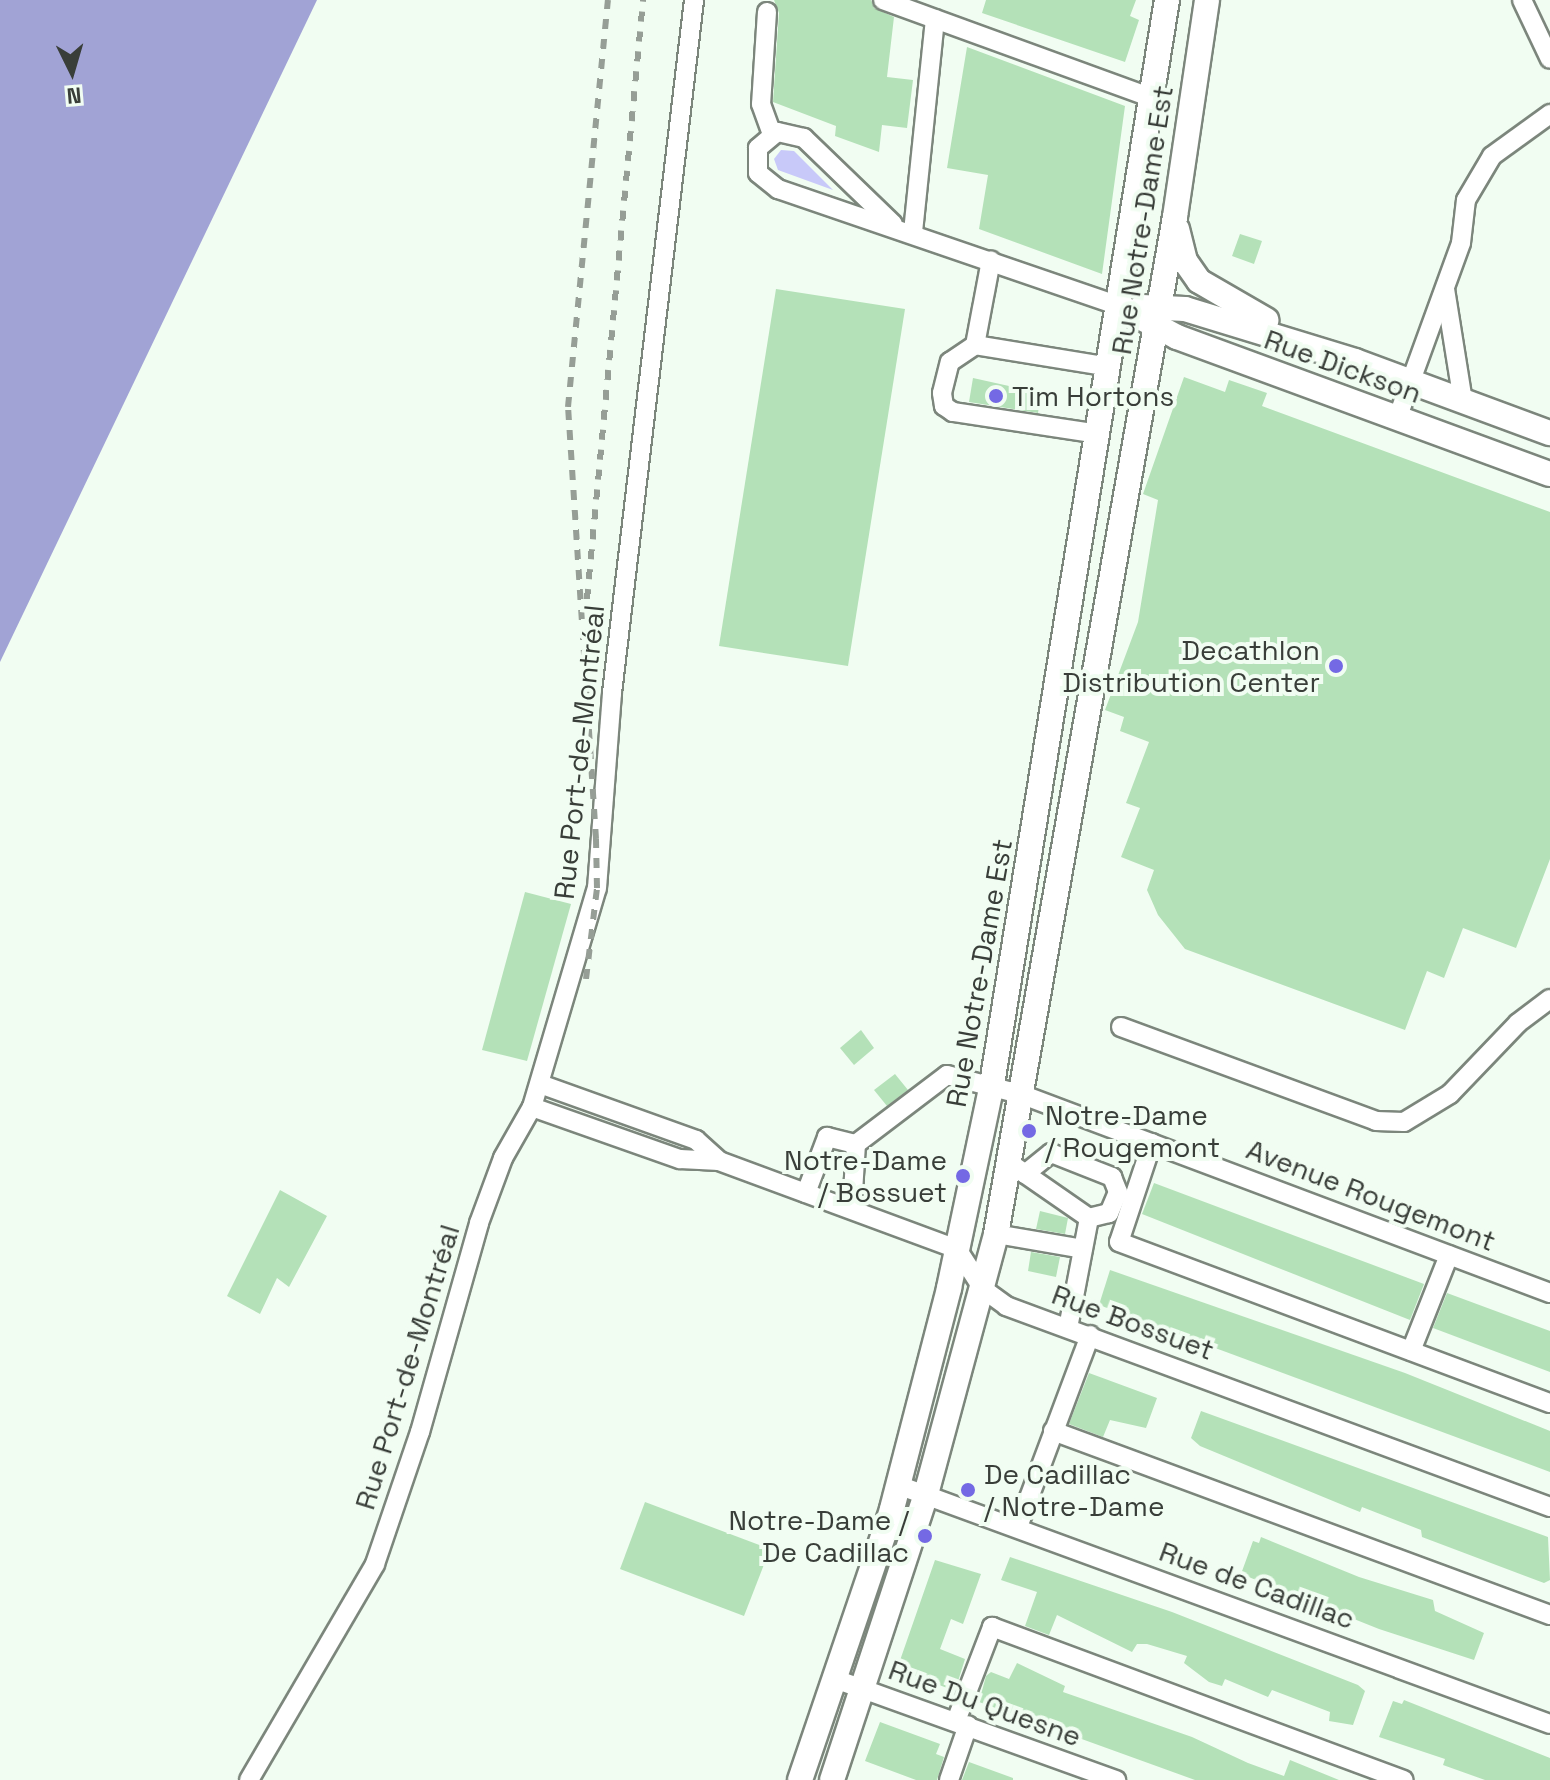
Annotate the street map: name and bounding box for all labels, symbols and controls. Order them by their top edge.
north arrow [32,32,112,112]
text: N [66,81,83,110]
street label: Rue Notre-Dame Est [1104,83,1180,357]
street label: Rue Dickson [1260,322,1426,410]
place label: Tim Hortons [1012,379,1174,413]
marker: Tim Hortons [987,387,1005,405]
street label: Rue Port-de-Montréal [547,603,611,901]
place label: Decathlon Distribution Center [1062,633,1320,699]
marker: Decathlon Distribution Center [1327,657,1345,675]
street label: Rue Notre-Dame Est [939,836,1019,1110]
place label: Notre-Dame / Rougemont [1045,1098,1220,1164]
marker: Notre-Dame / Rougemont [1020,1122,1038,1140]
street label: Avenue Rougemont [1242,1132,1500,1258]
place label: Notre-Dame / Bossuet [784,1143,947,1209]
marker: Notre-Dame / Bossuet [954,1167,972,1185]
street label: Rue Port-de-Montréal [348,1221,466,1513]
street label: Rue Bossuet [1047,1277,1219,1367]
place label: De Cadillac / Notre-Dame [984,1457,1164,1523]
marker: De Cadillac / Notre-Dame [959,1481,977,1499]
place label: Notre-Dame / De Cadillac [729,1503,909,1569]
marker: Notre-Dame / De Cadillac [916,1527,934,1545]
street label: Rue de Cadillac [1155,1534,1359,1636]
street label: Rue Du Quesne [884,1653,1086,1753]

